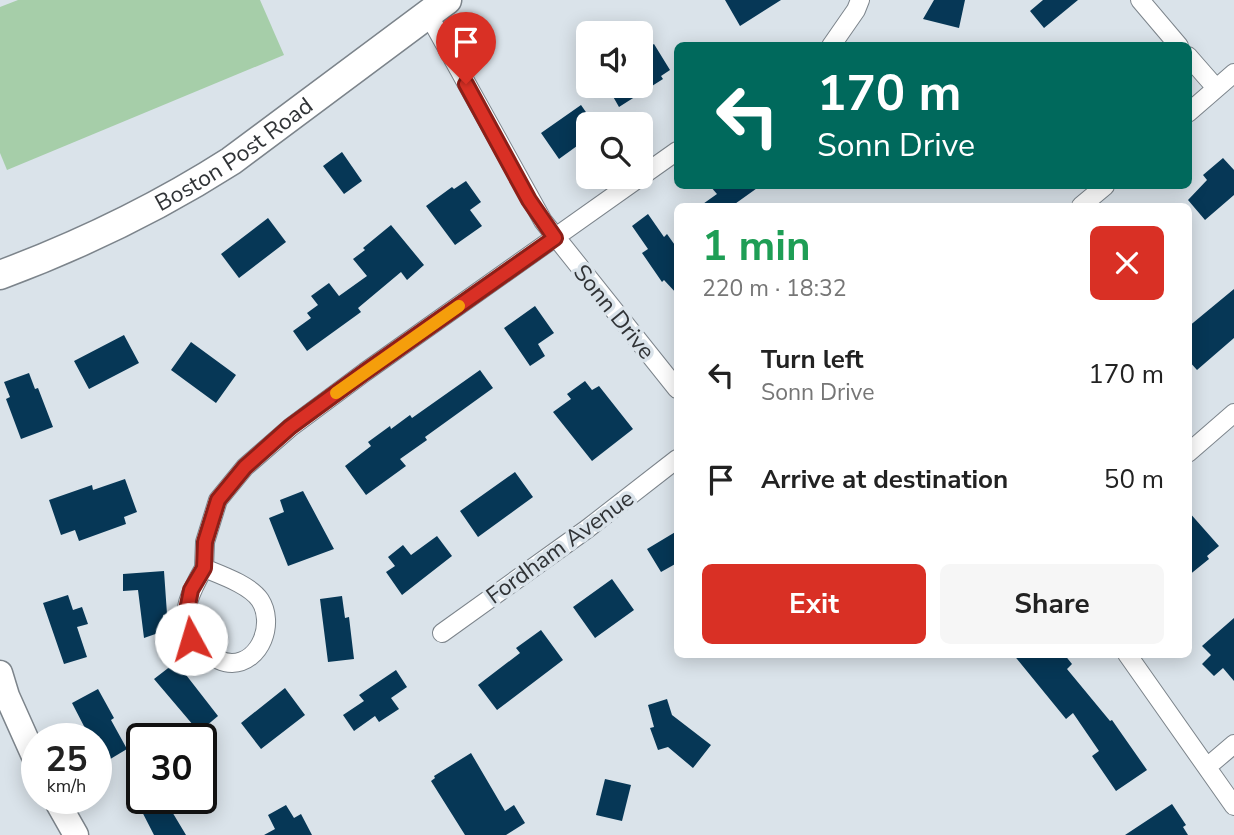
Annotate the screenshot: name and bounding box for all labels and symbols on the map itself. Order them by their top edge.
pin [436,12.0,496,84]
street label: Boston Post Road [149,90,319,218]
street label: Sonn Drive [566,258,662,366]
street label: Fordham Avenue [480,483,640,611]
position arrow [154,602,228,676]
speed limit sign: 30 [126,723,217,814]

